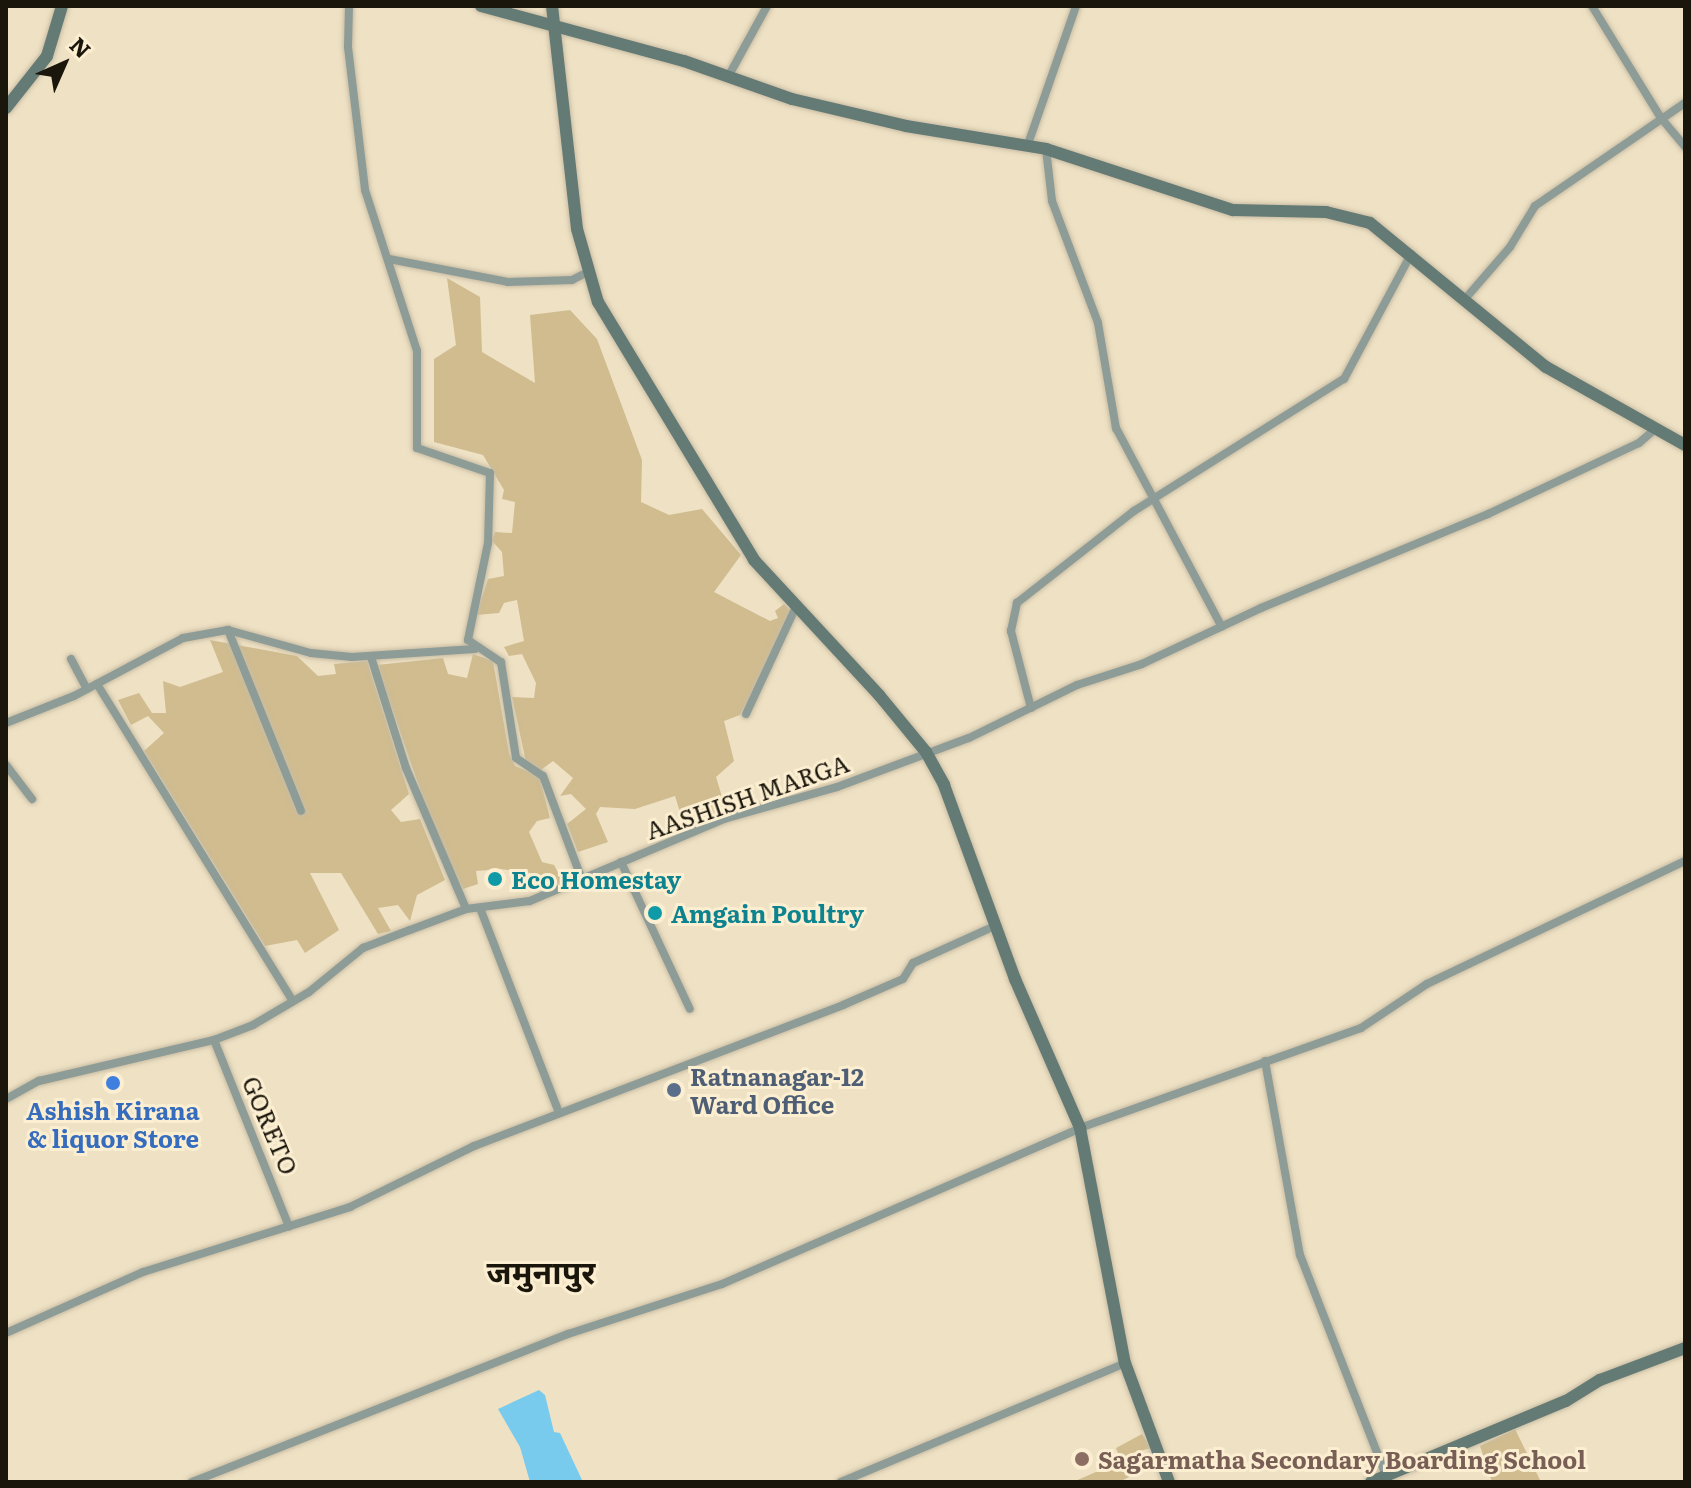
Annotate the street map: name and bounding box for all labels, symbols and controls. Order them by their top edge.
north arrow [24,24,104,104]
text: N [63,28,100,65]
street label: AASHISH MARGA [642,748,852,844]
place label: Eco Homestay [511,865,681,893]
marker: Eco Homestay [486,870,504,888]
place label: Amgain Poultry [671,899,864,927]
marker: Amgain Poultry [646,904,664,922]
place label: Ratnanagar-12 Ward Office [690,1062,864,1118]
street label: GORETO [237,1072,305,1178]
marker: Ashish Kirana & liquor Store [104,1074,122,1092]
marker: Ratnanagar-12 Ward Office [665,1081,683,1099]
place label: Ashish Kirana & liquor Store [26,1096,200,1152]
district label: जमुनापुर [487,1251,595,1289]
place label: Sagarmatha Secondary Boarding School [1098,1445,1586,1473]
marker: Sagarmatha Secondary Boarding School [1073,1450,1091,1468]

